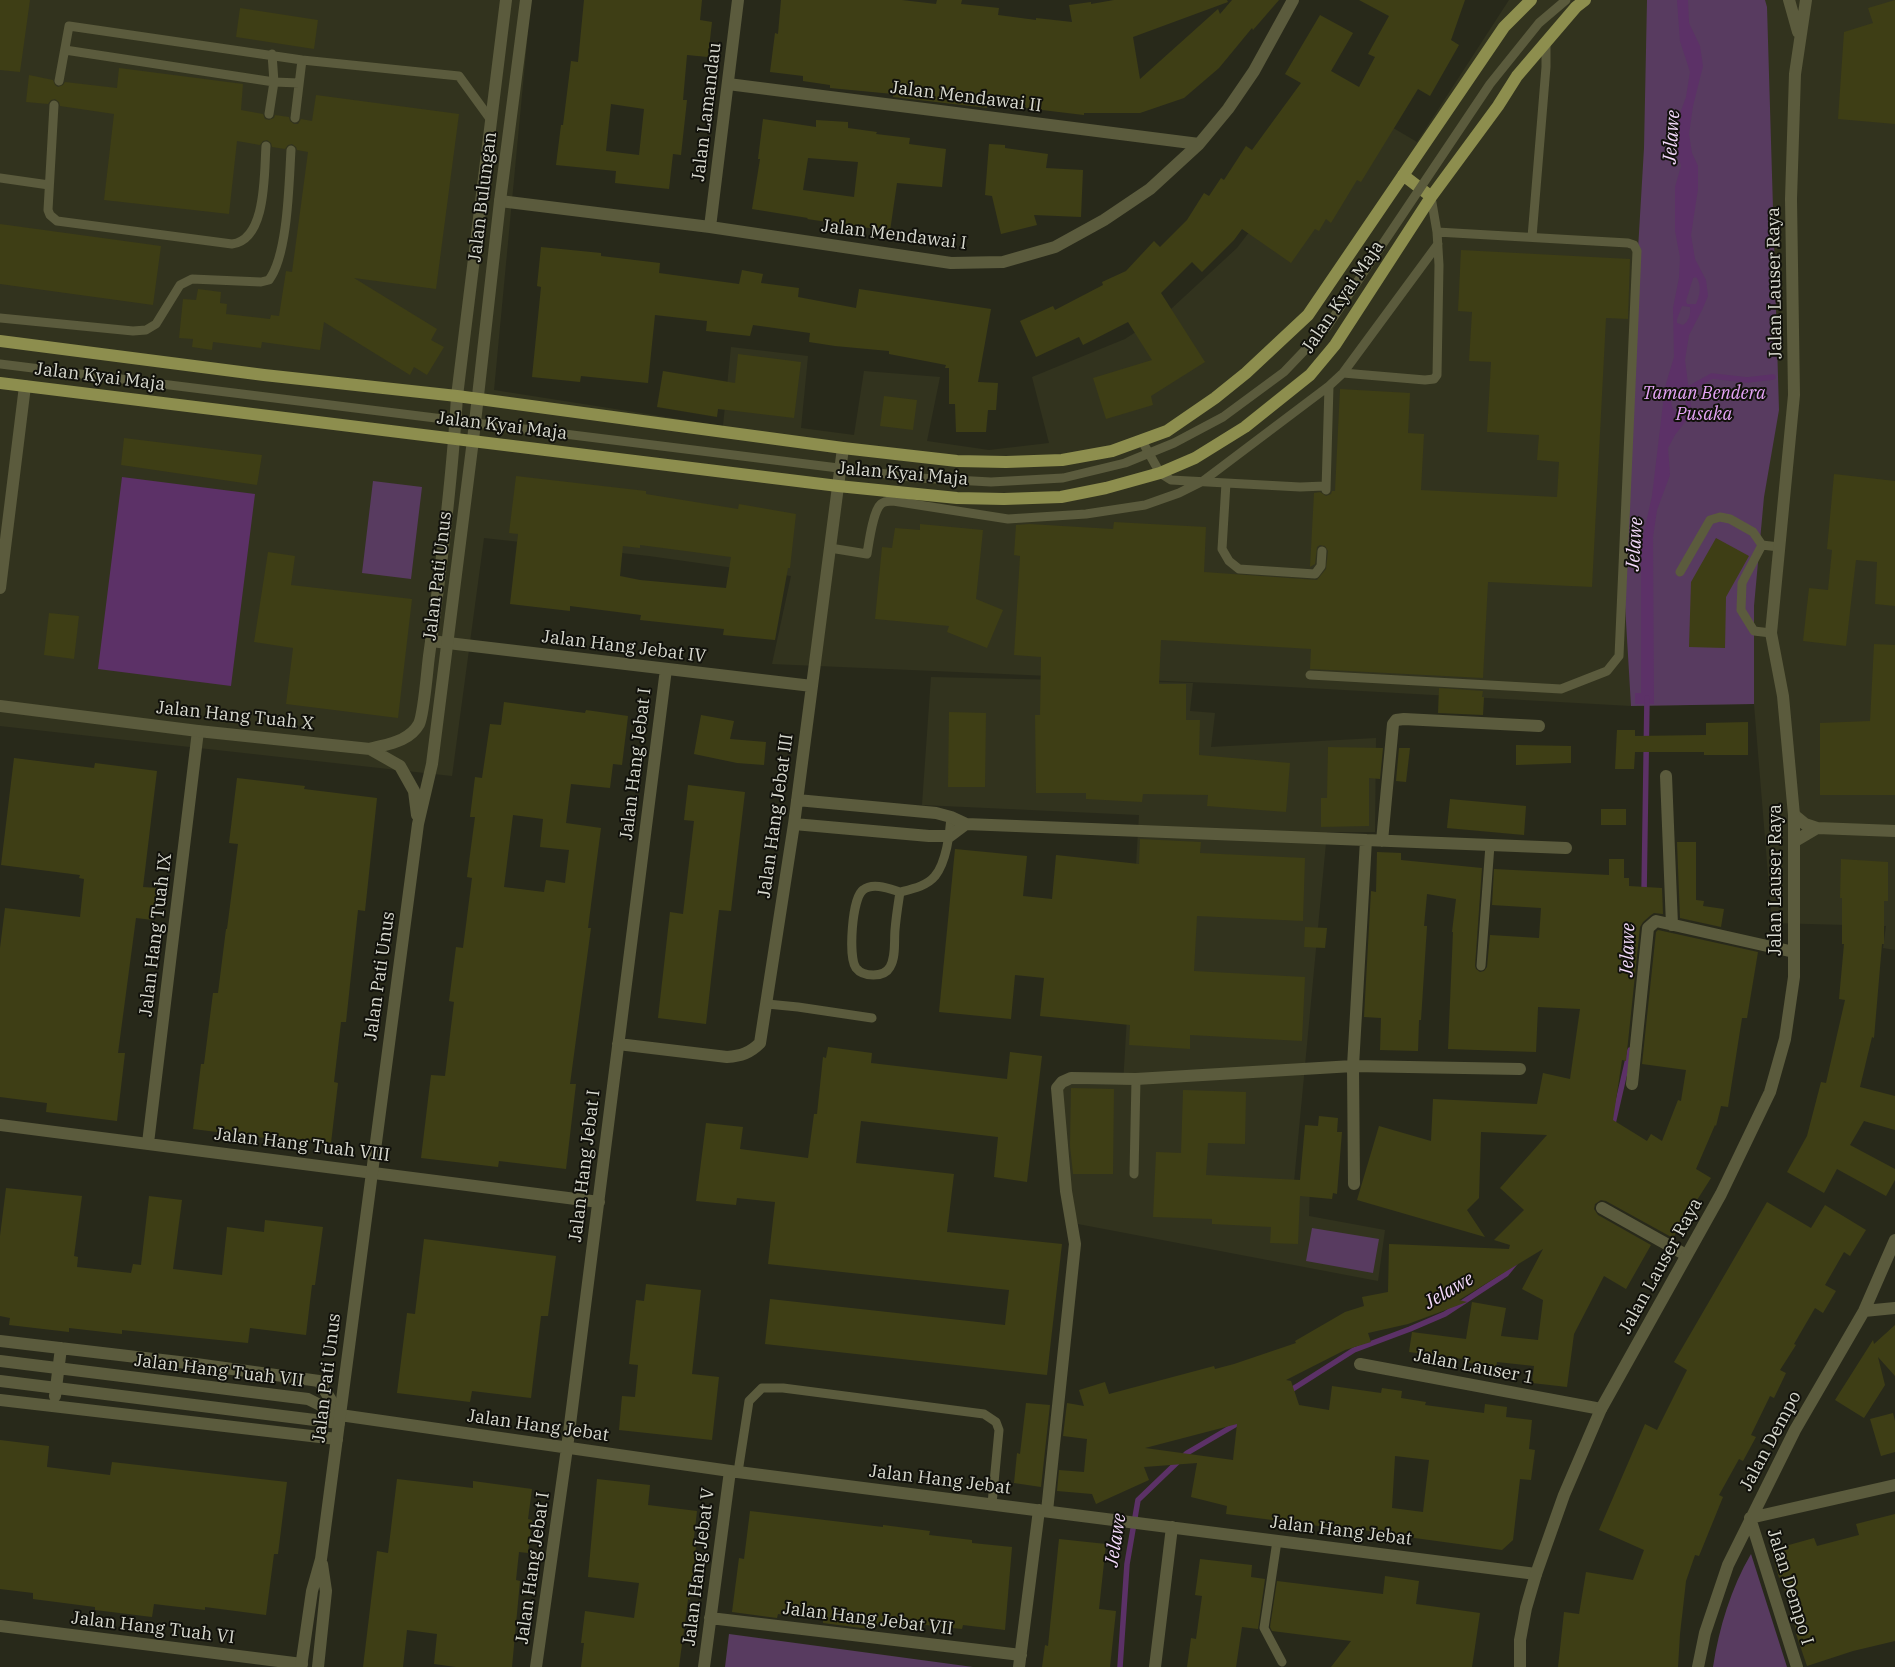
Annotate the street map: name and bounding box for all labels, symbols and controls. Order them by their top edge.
street label: Jalan Lamandau [688,41,726,183]
street label: Jalan Mendawai II [889,77,1043,117]
water label: Jelawe [1659,109,1685,165]
street label: Jalan Bulungan [464,131,502,263]
street label: Jalan Lauser Raya [1763,207,1787,359]
street label: Jalan Mendawai I [820,215,968,255]
street label: Jalan Kyai Maja [1297,237,1389,357]
street label: Jalan Kyai Maja [34,358,166,396]
park label: Taman Bendera Pusaka [1642,383,1766,426]
street label: Jalan Kyai Maja [436,407,568,445]
street label: Jalan Kyai Maja [837,458,969,490]
street label: Jalan Pati Unus [419,510,457,642]
water label: Jelawe [1622,516,1648,572]
street label: Jalan Hang Jebat IV [541,626,707,668]
street label: Jalan Hang Jebat I [616,687,656,841]
street label: Jalan Hang Tuah X [155,697,315,735]
street label: Jalan Hang Jebat III [754,732,798,900]
street label: Jalan Lauser Raya [1765,804,1787,956]
street label: Jalan Hang Tuah IX [135,852,177,1018]
street label: Jalan Pati Unus [360,910,400,1042]
water label: Jelawe [1616,923,1640,977]
street label: Jalan Hang Jebat I [565,1089,605,1243]
street label: Jalan Hang Tuah VIII [213,1124,391,1166]
street label: Jalan Lauser Raya [1615,1194,1707,1338]
water label: Jelawe [1420,1268,1478,1314]
street label: Jalan Pati Unus [308,1312,346,1444]
street label: Jalan Lauser 1 [1412,1345,1536,1389]
street label: Jalan Hang Tuah VII [133,1350,305,1392]
street label: Jalan Dempo [1736,1387,1806,1495]
street label: Jalan Hang Jebat [466,1405,610,1447]
street label: Jalan Hang Jebat [868,1461,1012,1499]
street label: Jalan Hang Jebat V [679,1487,719,1647]
street label: Jalan Hang Jebat I [512,1491,554,1645]
water label: Jelawe [1101,1512,1131,1568]
street label: Jalan Hang Jebat [1269,1512,1413,1550]
street label: Jalan Dempo I [1762,1526,1818,1648]
street label: Jalan Hang Jebat VII [782,1598,954,1640]
street label: Jalan Hang Tuah VI [70,1607,236,1649]

